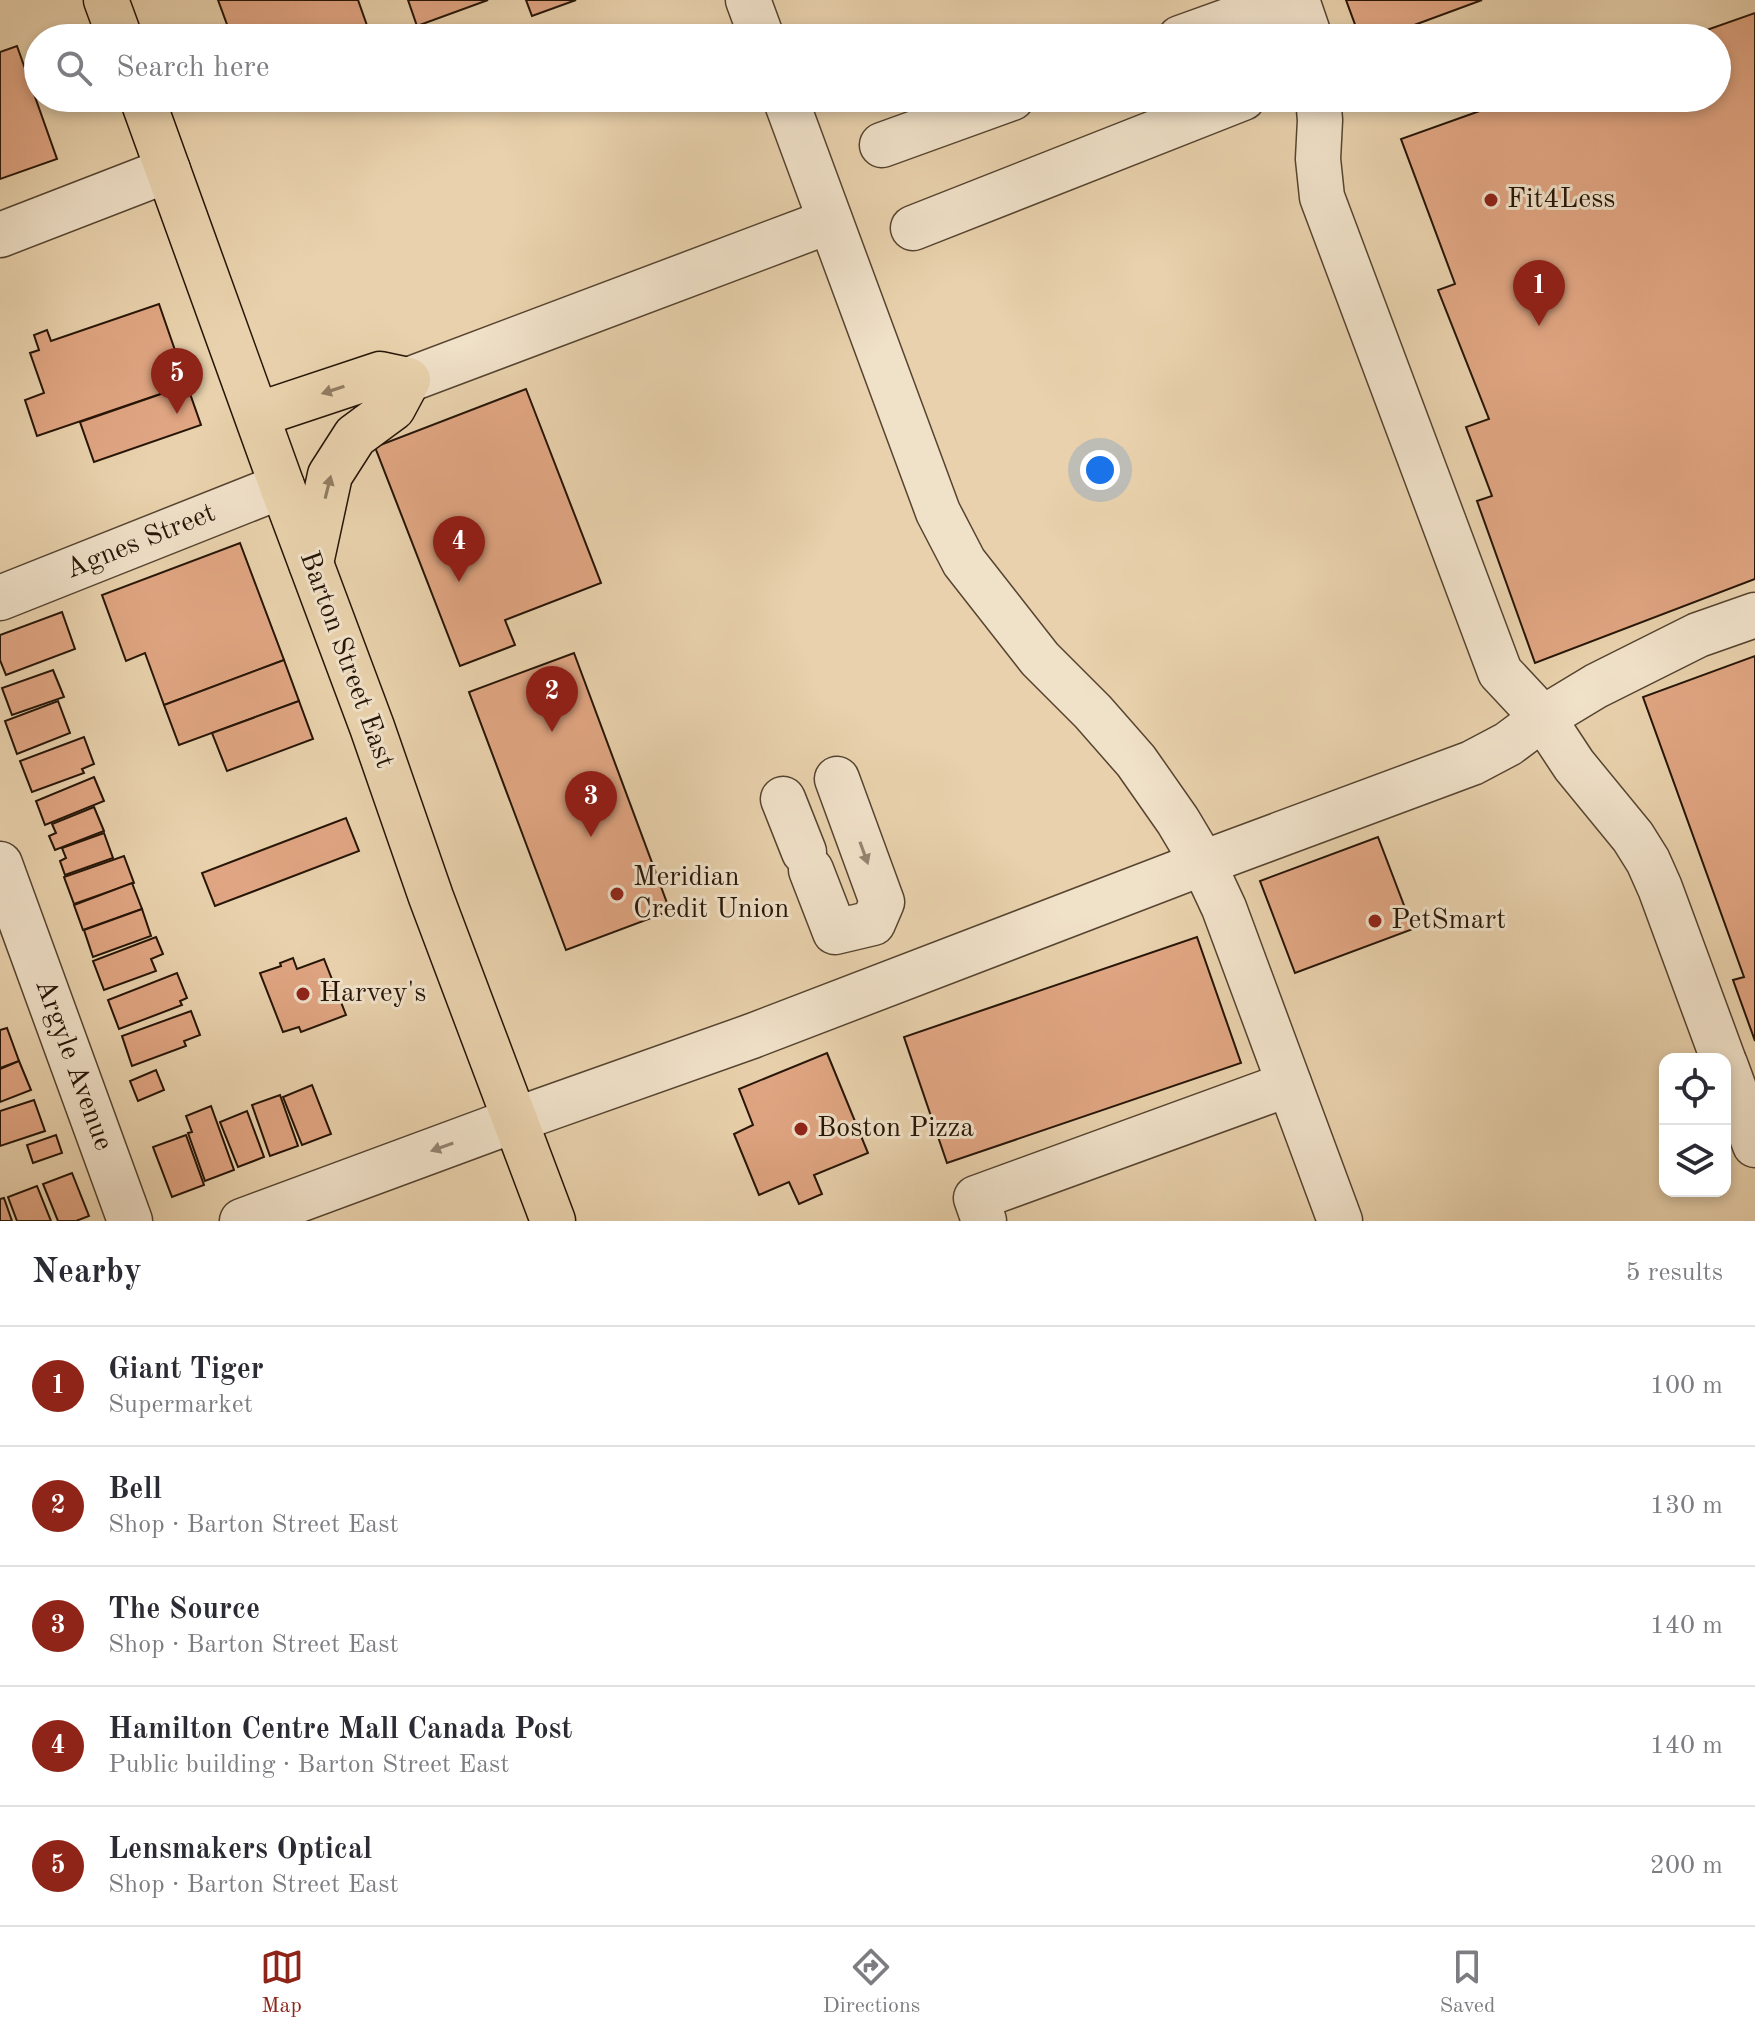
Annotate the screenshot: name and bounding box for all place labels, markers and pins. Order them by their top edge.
place label: Fit4Less [1507,186,1615,214]
marker: Fit4Less [1482,191,1500,209]
pin: 1 [1513,260,1565,326]
pin: 5 [151,348,203,414]
pin: 4 [433,516,485,582]
pin: 2 [526,666,578,732]
pin: 3 [565,771,617,837]
place label: Meridian Credit Union [633,864,789,924]
marker: Meridian Credit Union [608,885,626,903]
place label: PetSmart [1391,907,1506,935]
marker: PetSmart [1366,912,1384,930]
place label: Harvey's [319,980,426,1008]
marker: Harvey's [294,985,312,1003]
place label: Boston Pizza [817,1115,974,1143]
marker: Boston Pizza [792,1120,810,1138]

